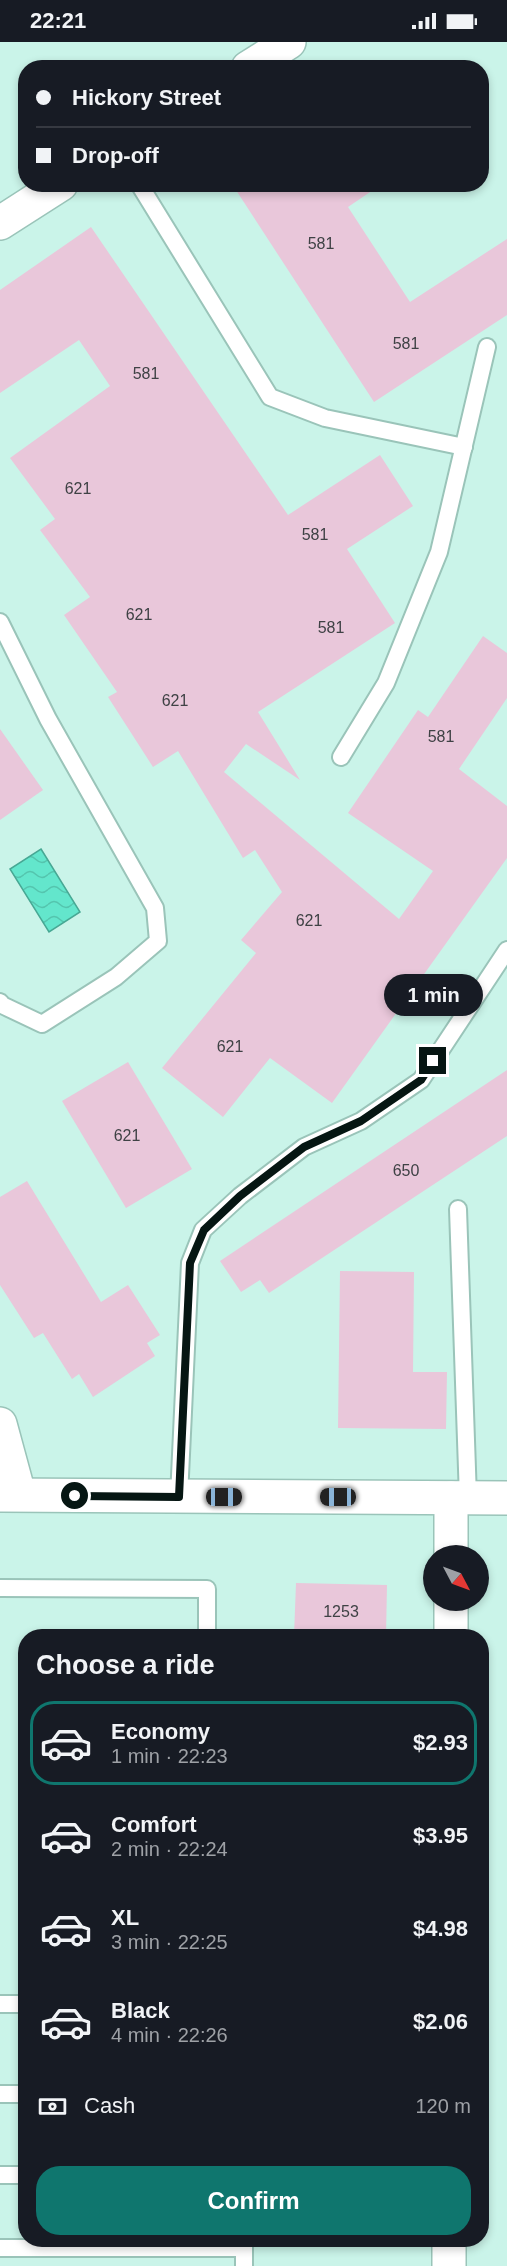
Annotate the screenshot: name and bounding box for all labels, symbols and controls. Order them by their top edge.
text: 22:21 [30,8,86,33]
text: Hickory Street [72,85,221,110]
text: Drop-off [72,143,159,168]
house number: 581 [308,235,334,252]
house number: 581 [393,335,419,352]
house number: 581 [133,365,159,382]
house number: 621 [65,480,91,497]
house number: 581 [302,526,328,543]
house number: 621 [126,606,152,623]
house number: 581 [318,619,344,636]
house number: 621 [162,692,188,709]
house number: 581 [428,728,454,745]
house number: 621 [296,912,322,929]
callout: 1 min [384,974,482,1016]
text: 1 min [407,984,460,1006]
house number: 621 [217,1038,243,1055]
route end [419,1047,446,1074]
house number: 621 [114,1127,140,1144]
house number: 650 [393,1162,419,1179]
route start [61,1482,88,1509]
car [206,1488,242,1506]
car [320,1488,356,1506]
north arrow [423,1545,489,1611]
map controls [423,1545,489,1611]
house number: 1253 [323,1603,359,1620]
text: Choose a ride [36,1650,215,1680]
icon: car [39,1716,93,1770]
text: Economy [111,1719,210,1744]
text: $2.93 [413,1730,468,1755]
text: 1 min · 22:23 [111,1745,228,1767]
icon: car [39,1809,93,1863]
text: Comfort [111,1812,197,1837]
text: $3.95 [413,1823,468,1848]
text: 2 min · 22:24 [111,1838,228,1860]
icon: car [39,1902,93,1956]
text: XL [111,1905,139,1930]
text: $4.98 [413,1916,468,1941]
text: 3 min · 22:25 [111,1931,228,1953]
icon: car [39,1995,93,2049]
text: Black [111,1998,170,2023]
text: $2.06 [413,2009,468,2034]
text: 4 min · 22:26 [111,2024,228,2046]
icon: cash [36,2090,69,2123]
text: Cash [84,2093,135,2118]
text: 120 m [415,2095,471,2117]
button: Confirm [36,2166,471,2235]

